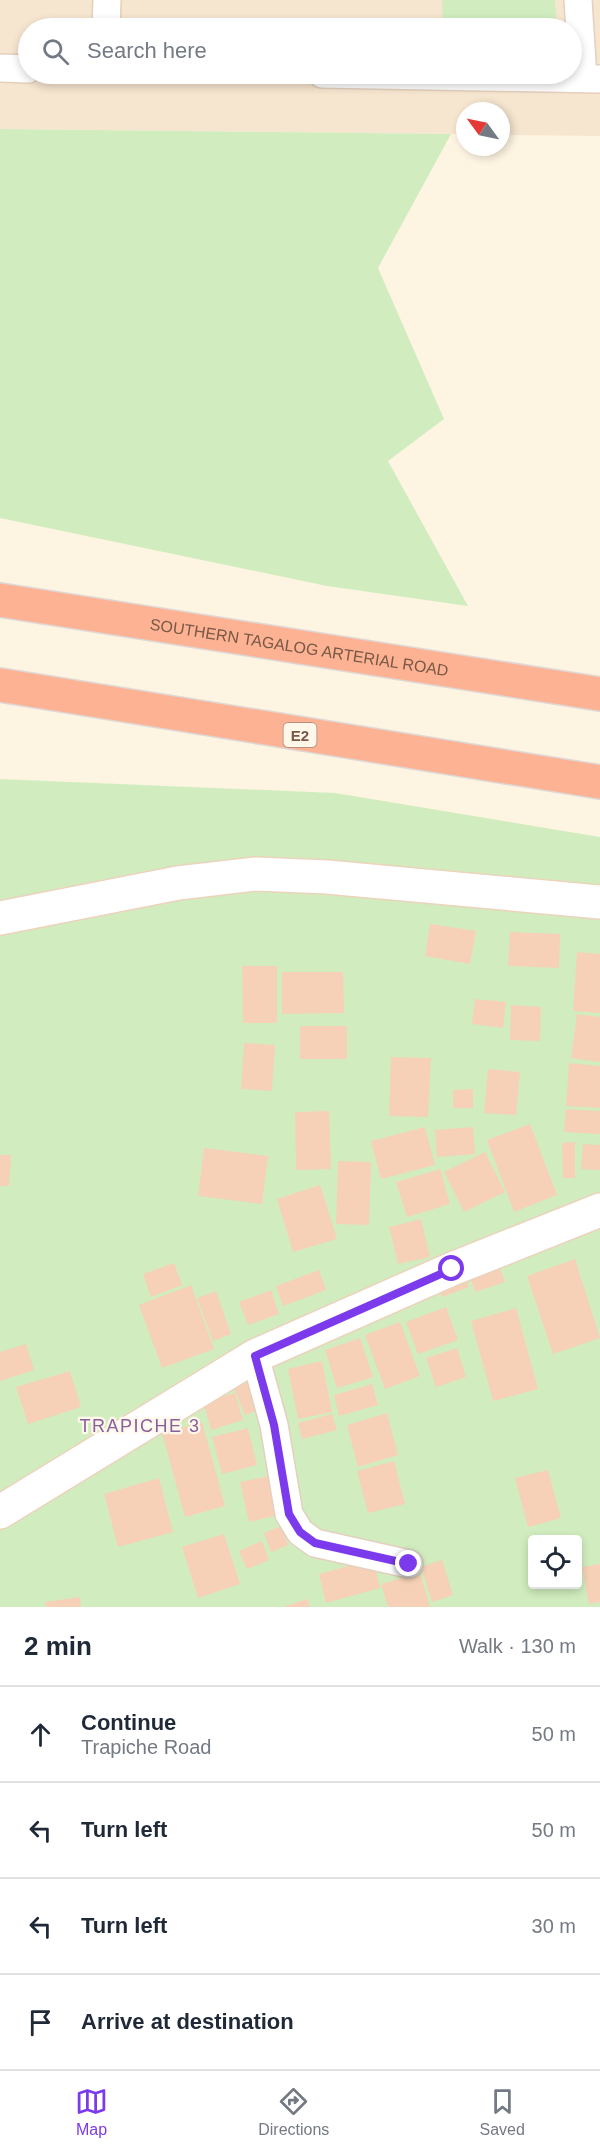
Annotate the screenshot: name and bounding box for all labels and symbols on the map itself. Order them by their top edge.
north arrow [456,102,510,156]
street label: SOUTHERN TAGALOG ARTERIAL ROAD [149,615,450,679]
road number: E2 [284,723,316,747]
route start [438,1255,464,1281]
district label: TRAPICHE 3 [79,1416,201,1436]
route end [395,1550,421,1576]

